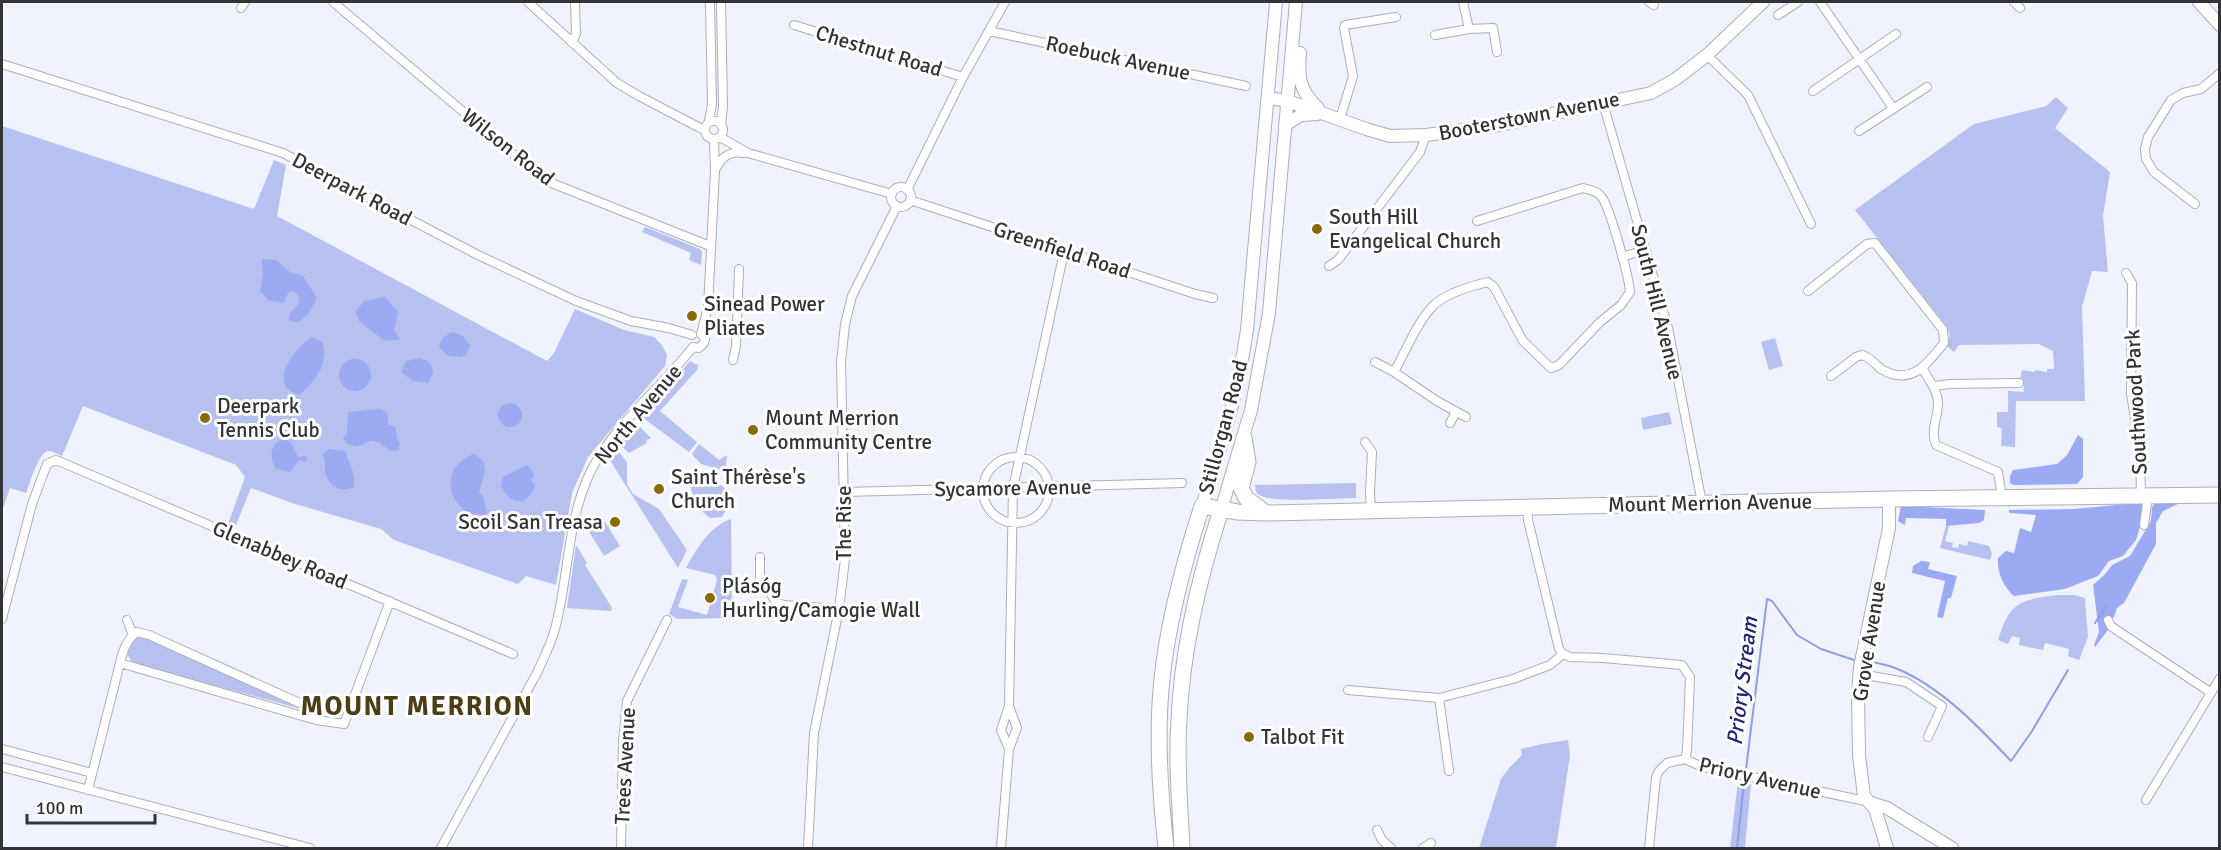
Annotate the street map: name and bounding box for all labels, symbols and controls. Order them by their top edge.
street label: Chestnut Road [813,19,945,83]
street label: Roebuck Avenue [1043,30,1193,86]
street label: Booterstown Avenue [1436,86,1622,146]
street label: Wilson Road [456,103,560,191]
street label: Deerpark Road [288,147,416,231]
place label: South Hill Evangelical Church [1329,204,1501,254]
street label: Greenfield Road [990,216,1134,284]
street label: South Hill Avenue [1625,221,1689,383]
marker: South Hill Evangelical Church [1310,222,1324,236]
place label: Sinead Power Pliates [704,291,825,341]
marker: Sinead Power Pliates [685,309,699,323]
street label: Southwood Park [2119,328,2153,475]
street label: Stillorgan Road [1193,357,1253,497]
street label: North Avenue [589,359,687,469]
place label: Deerpark Tennis Club [217,393,320,443]
place label: Mount Merrion Community Centre [765,405,932,455]
marker: Deerpark Tennis Club [198,411,212,425]
marker: Mount Merrion Community Centre [746,423,760,437]
place label: Saint Thérèse's Church [671,464,806,514]
street label: Sycamore Avenue [934,474,1092,502]
marker: Saint Thérèse's Church [652,482,666,496]
street label: The Rise [831,486,857,560]
street label: Mount Merrion Avenue [1608,488,1812,518]
place label: Scoil San Treasa [458,509,603,535]
street label: Glenabbey Road [209,515,351,595]
marker: Scoil San Treasa [608,515,622,529]
place label: Plásóg Hurling/Camogie Wall [722,573,921,623]
street label: Grove Avenue [1847,579,1891,703]
marker: Plásóg Hurling/Camogie Wall [703,591,717,605]
water label: Priory Stream [1721,614,1763,747]
district label: MOUNT MERRION [300,690,534,723]
street label: Trees Avenue [609,707,641,825]
place label: Talbot Fit [1261,724,1344,750]
marker: Talbot Fit [1242,730,1256,744]
street label: Priory Avenue [1696,751,1824,805]
scale bar [27,787,154,825]
text: 100 m [36,797,83,819]

